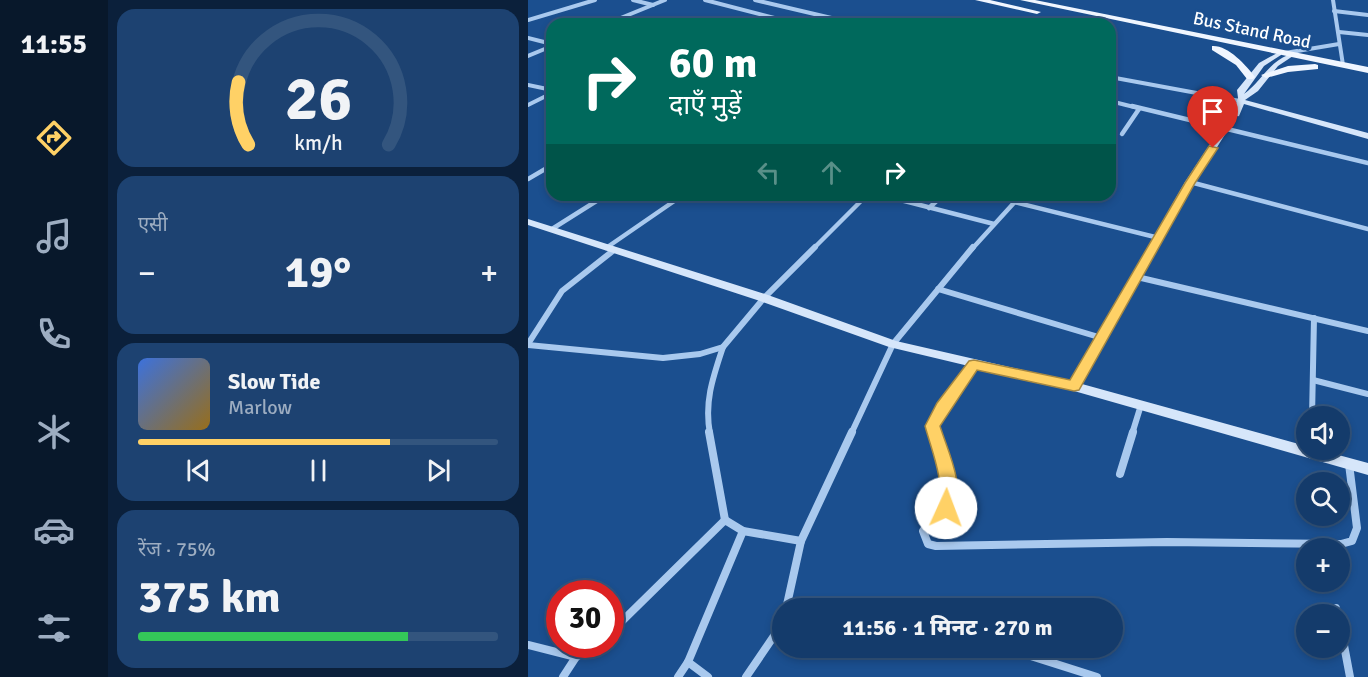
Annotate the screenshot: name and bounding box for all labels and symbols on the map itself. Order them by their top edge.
street label: Bus Stand Road [1191,7,1313,53]
pin [1187,86,1238,148]
position arrow [914,476,978,540]
speed limit sign: 30 [546,580,624,658]

